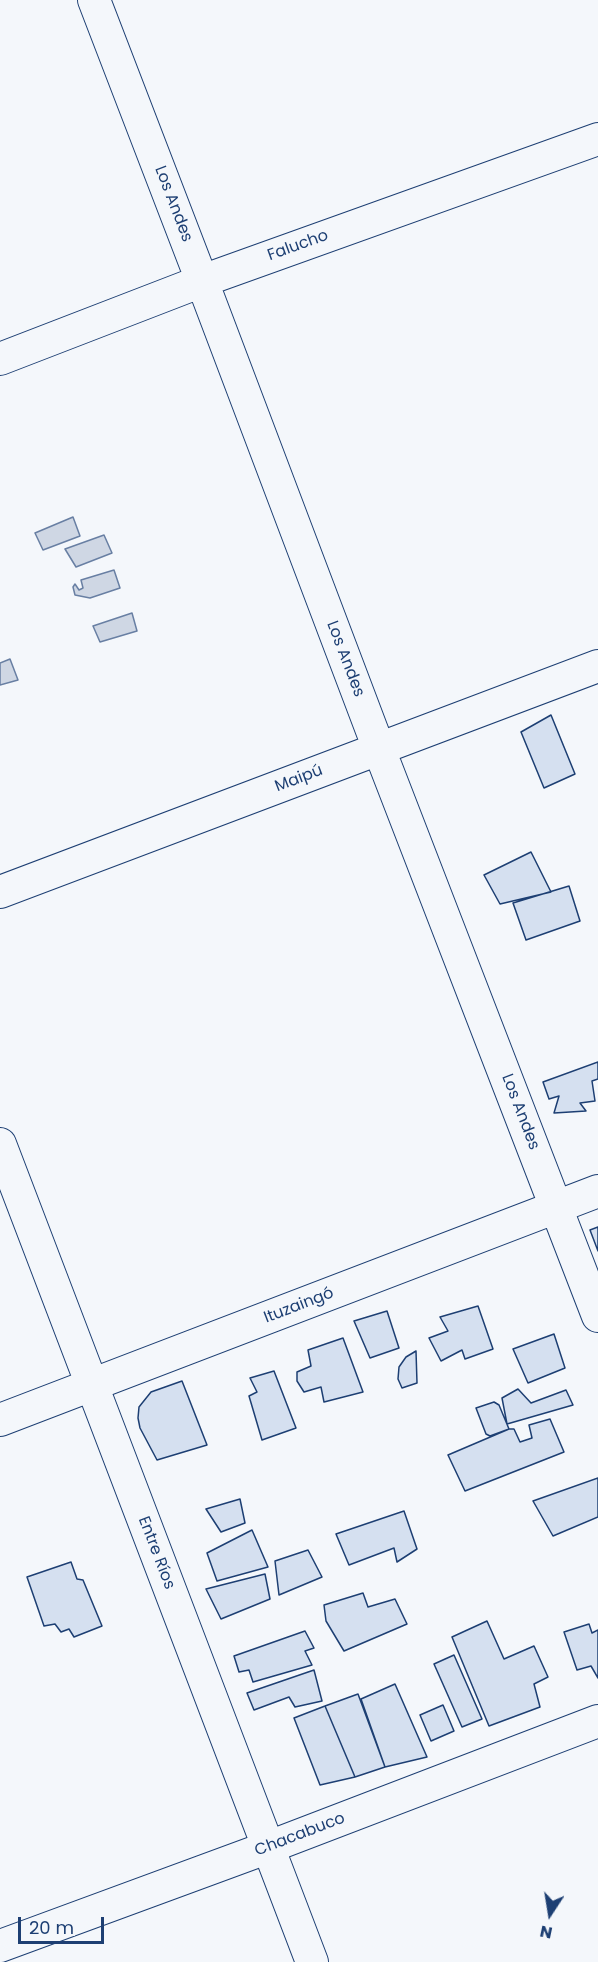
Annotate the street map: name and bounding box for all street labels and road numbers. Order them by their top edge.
street label: Los Andes [150,163,196,245]
street label: Falucho [265,226,331,266]
street label: Los Andes [322,618,368,700]
street label: Maipú [272,761,326,797]
street label: Los Andes [497,1071,543,1153]
street label: Ituzaingó [261,1284,337,1328]
street label: Entre Ríos [133,1514,179,1592]
street label: Chacabuco [252,1809,348,1861]

